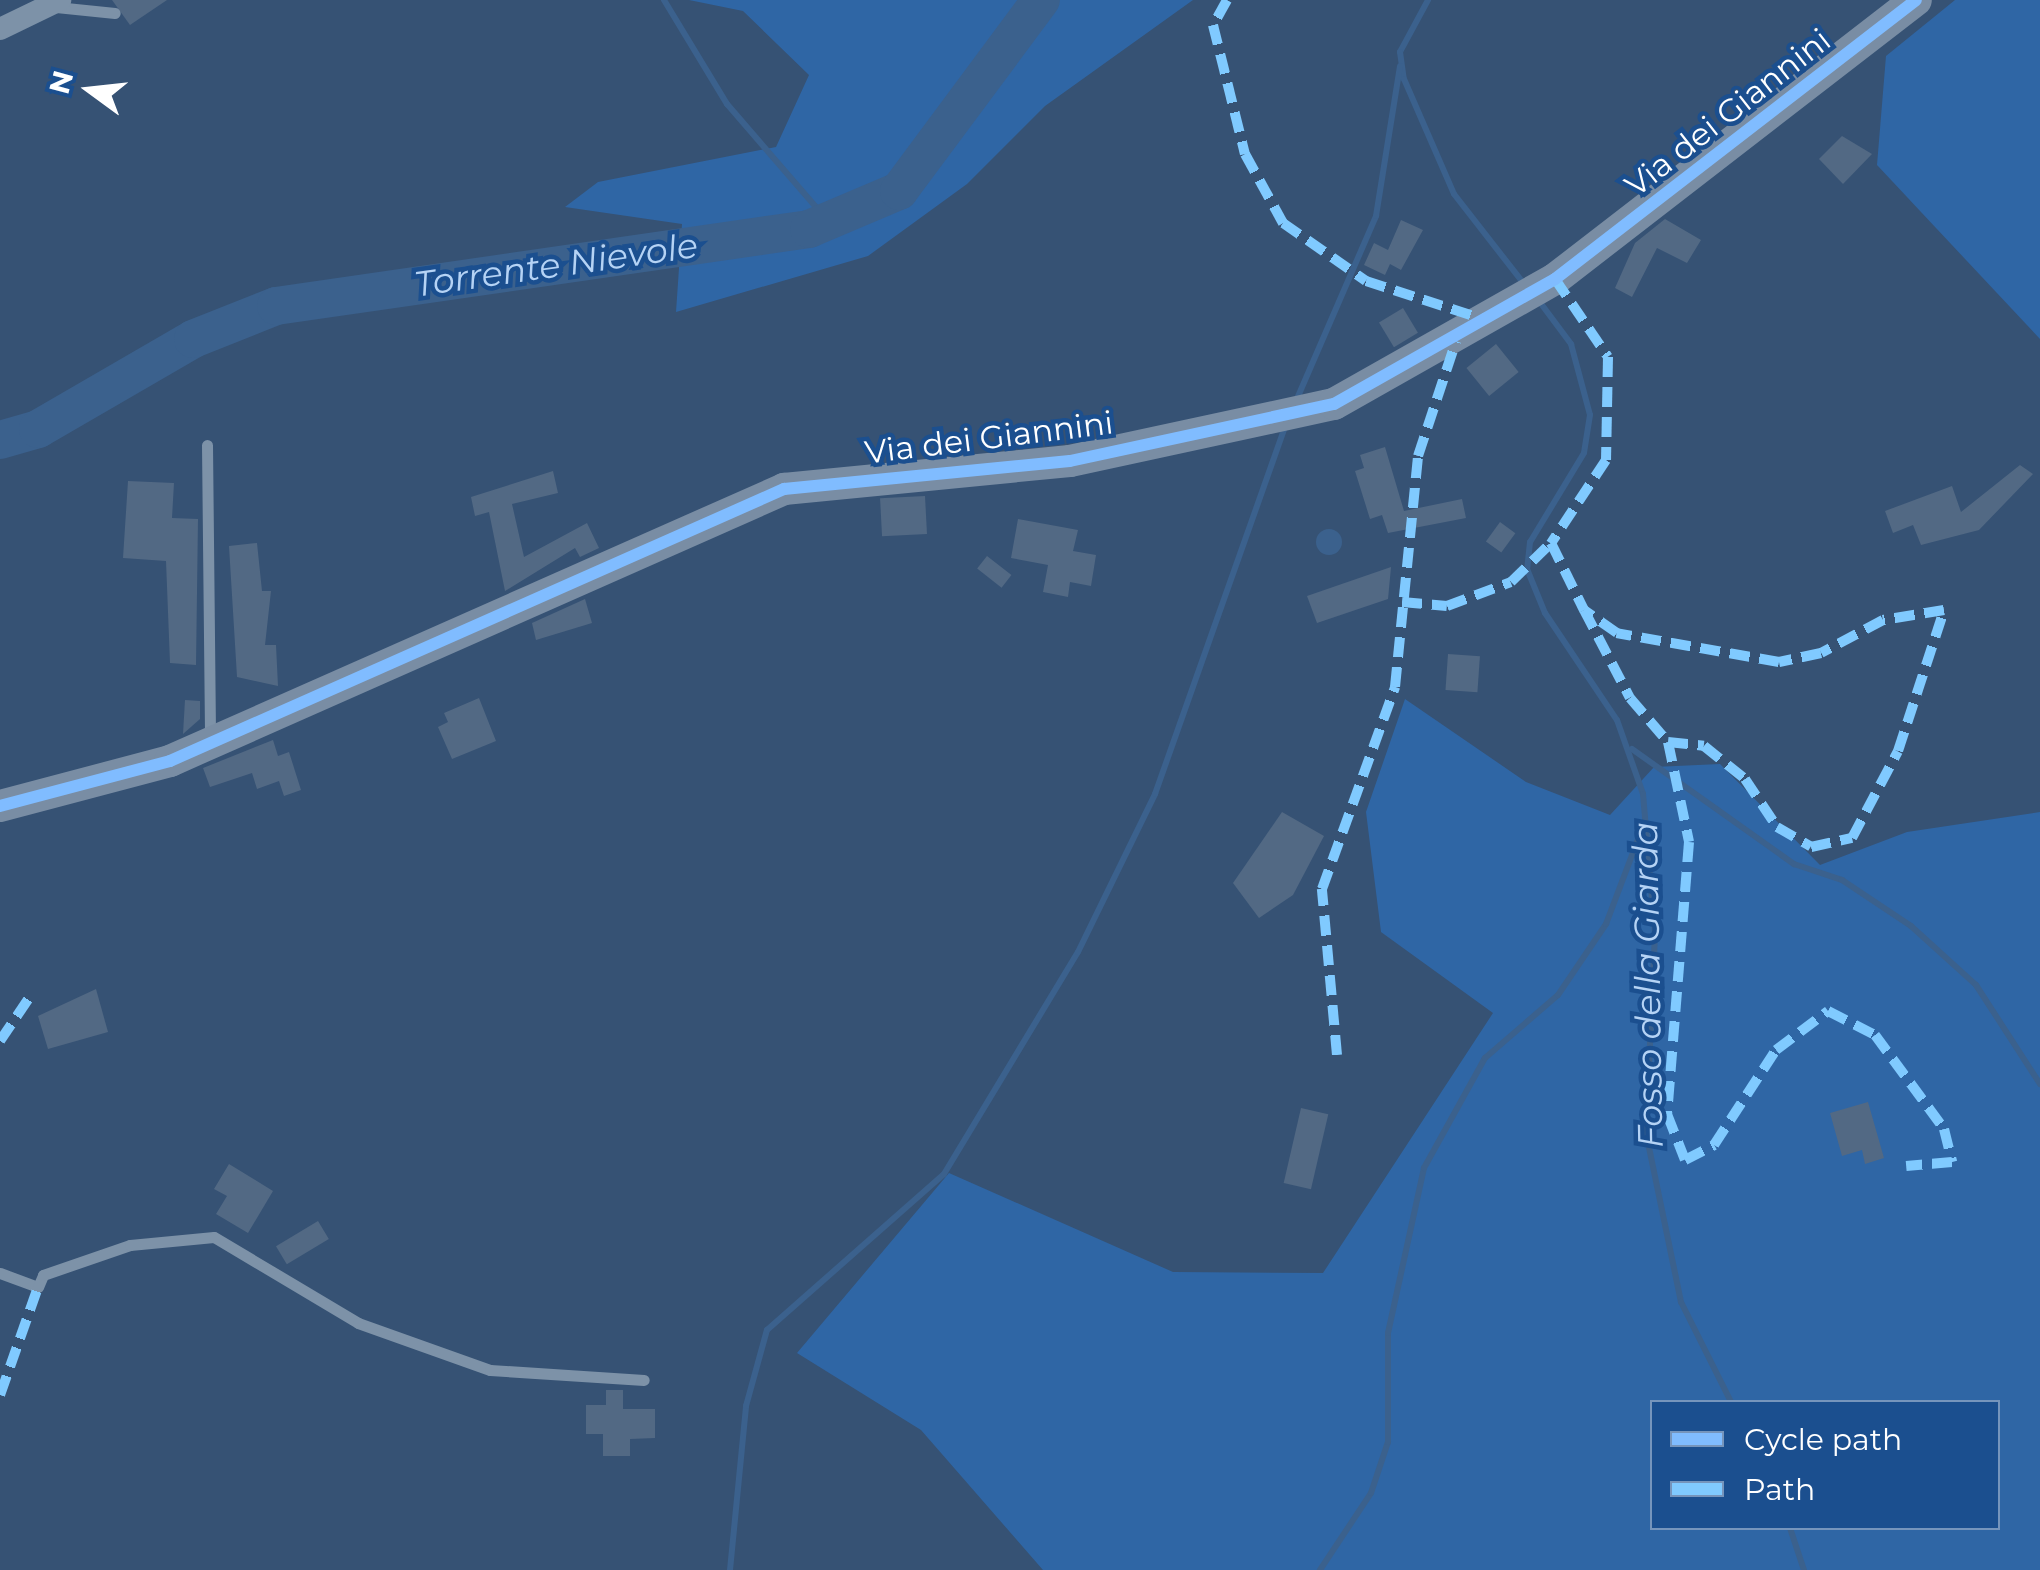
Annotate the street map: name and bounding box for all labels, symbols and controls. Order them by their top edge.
street label: Via dei Giannini [1618,21,1838,205]
north arrow [40,40,140,140]
text: N [42,67,80,98]
water label: Torrente Nievole [412,224,700,306]
street label: Via dei Giannini [863,404,1115,472]
water label: Fosso della Giarda [1624,821,1672,1149]
legend [1650,1400,2000,1530]
text: Cycle path [1744,1421,1902,1458]
text: Path [1744,1471,1815,1508]

